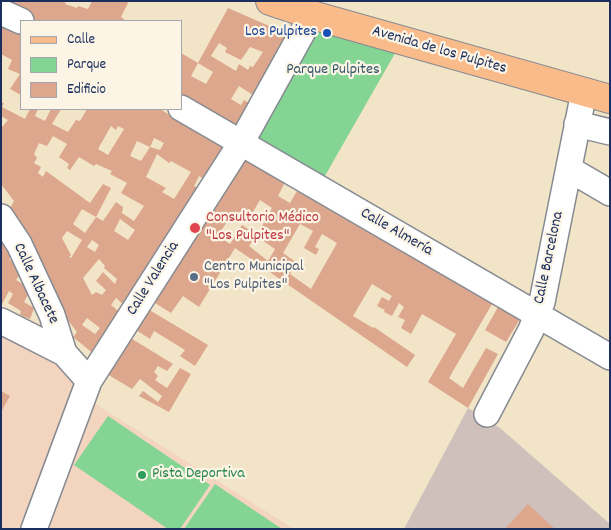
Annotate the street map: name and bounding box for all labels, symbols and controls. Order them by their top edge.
legend [20,20,182,110]
place label: Los Pulpites [245,23,317,43]
street label: Avenida de los Pulpites [370,23,508,79]
marker: Los Pulpites [321,27,333,39]
text: Calle [67,29,95,51]
text: Parque [67,54,106,76]
park label: Parque Pulpites [286,61,380,81]
text: Edificio [67,79,106,101]
street label: Calle Almería [356,205,436,261]
place label: Consultorio Médico "Los Pulpites" [206,209,319,247]
street label: Calle Barcelona [531,210,569,306]
marker: Consultorio Médico "Los Pulpites" [188,221,202,235]
street label: Calle Valencia [124,238,184,320]
street label: Calle Albacete [8,240,62,328]
place label: Centro Municipal "Los Pulpites" [204,258,304,296]
marker: Centro Municipal "Los Pulpites" [188,271,200,283]
place label: Pista Deportiva [152,465,245,485]
marker: Pista Deportiva [136,469,148,481]

